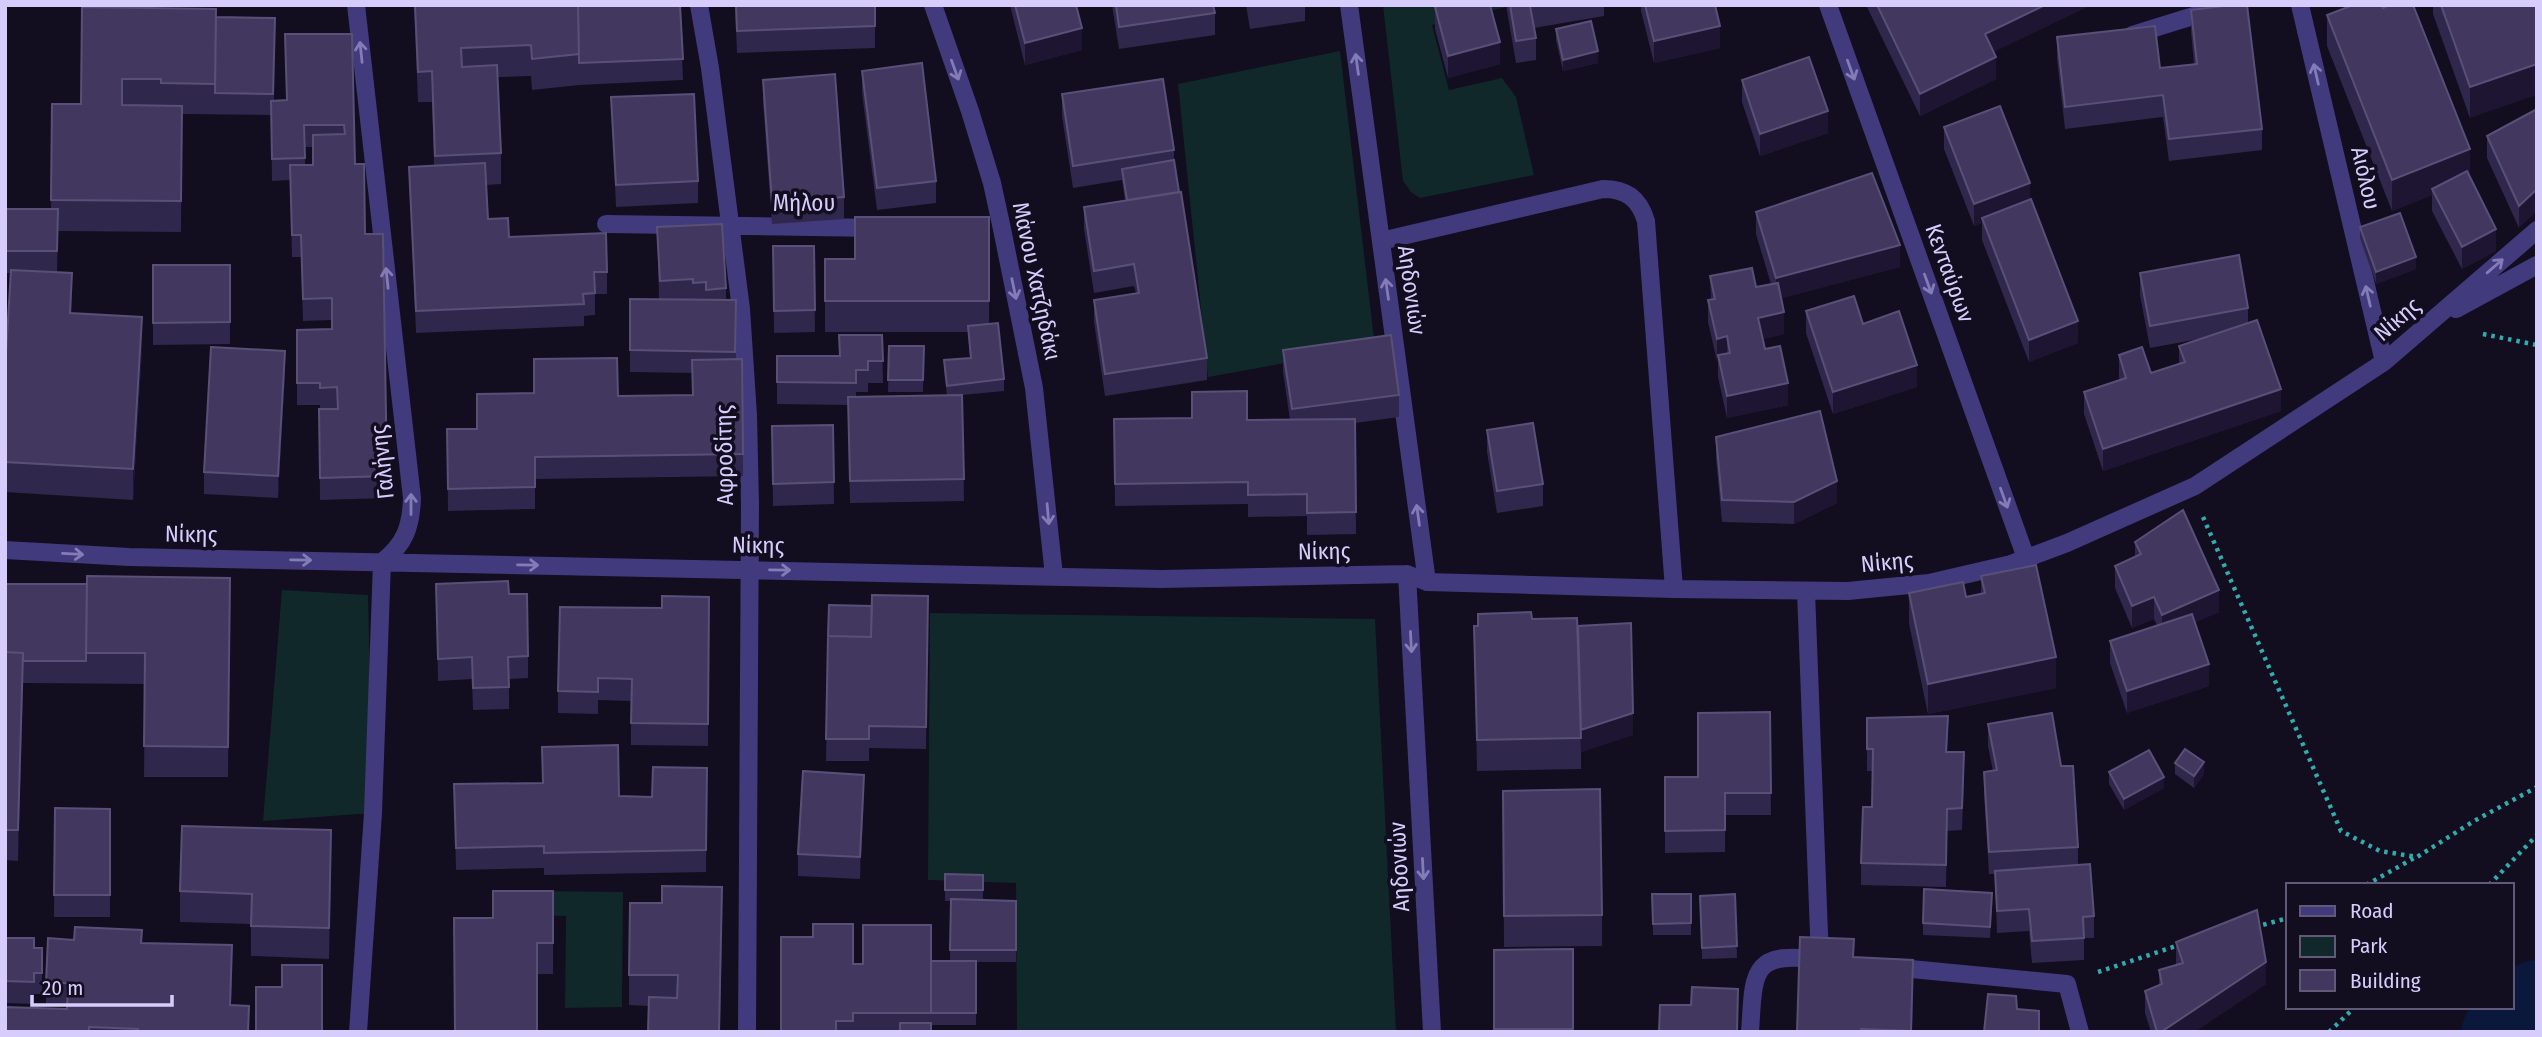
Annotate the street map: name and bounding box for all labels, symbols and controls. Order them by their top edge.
one-way arrow [355,41,368,64]
one-way arrow [1350,53,1363,76]
one-way arrow [950,58,962,80]
one-way arrow [1846,58,1858,80]
one-way arrow [2309,63,2323,86]
street label: Αιόλου [2345,144,2387,212]
street label: Μήλου [773,189,835,217]
street label: Μάνου Χατζηδάκι [1007,199,1067,363]
street label: Κενταύρων [1919,220,1981,326]
street label: Αηδονιών [1392,243,1432,337]
one-way arrow [2486,258,2504,274]
one-way arrow [380,267,393,290]
one-way arrow [1922,272,1935,294]
one-way arrow [1008,277,1022,300]
one-way arrow [1380,278,1393,301]
one-way arrow [2361,285,2374,308]
street label: Νίκης [2368,291,2426,347]
street label: Αφροδίτης [709,404,739,506]
street label: Γαλήνης [364,423,400,501]
one-way arrow [1999,486,2011,508]
one-way arrow [404,493,418,516]
one-way arrow [1042,502,1055,525]
one-way arrow [1411,504,1424,526]
street label: Νίκης [165,520,218,548]
street label: Νίκης [732,531,785,559]
street label: Νίκης [1298,537,1351,565]
street label: Νίκης [1860,546,1915,578]
one-way arrow [62,548,84,561]
one-way arrow [289,554,312,567]
one-way arrow [516,558,539,572]
one-way arrow [768,563,791,576]
one-way arrow [1404,630,1417,653]
street label: Αηδονιών [1383,821,1415,913]
one-way arrow [1417,857,1430,880]
legend [2286,883,2514,1009]
text: Road [2350,898,2394,924]
text: Park [2350,933,2388,959]
scale bar [32,964,172,1008]
text: Building [2350,968,2421,994]
text: 20 m [42,975,83,1001]

